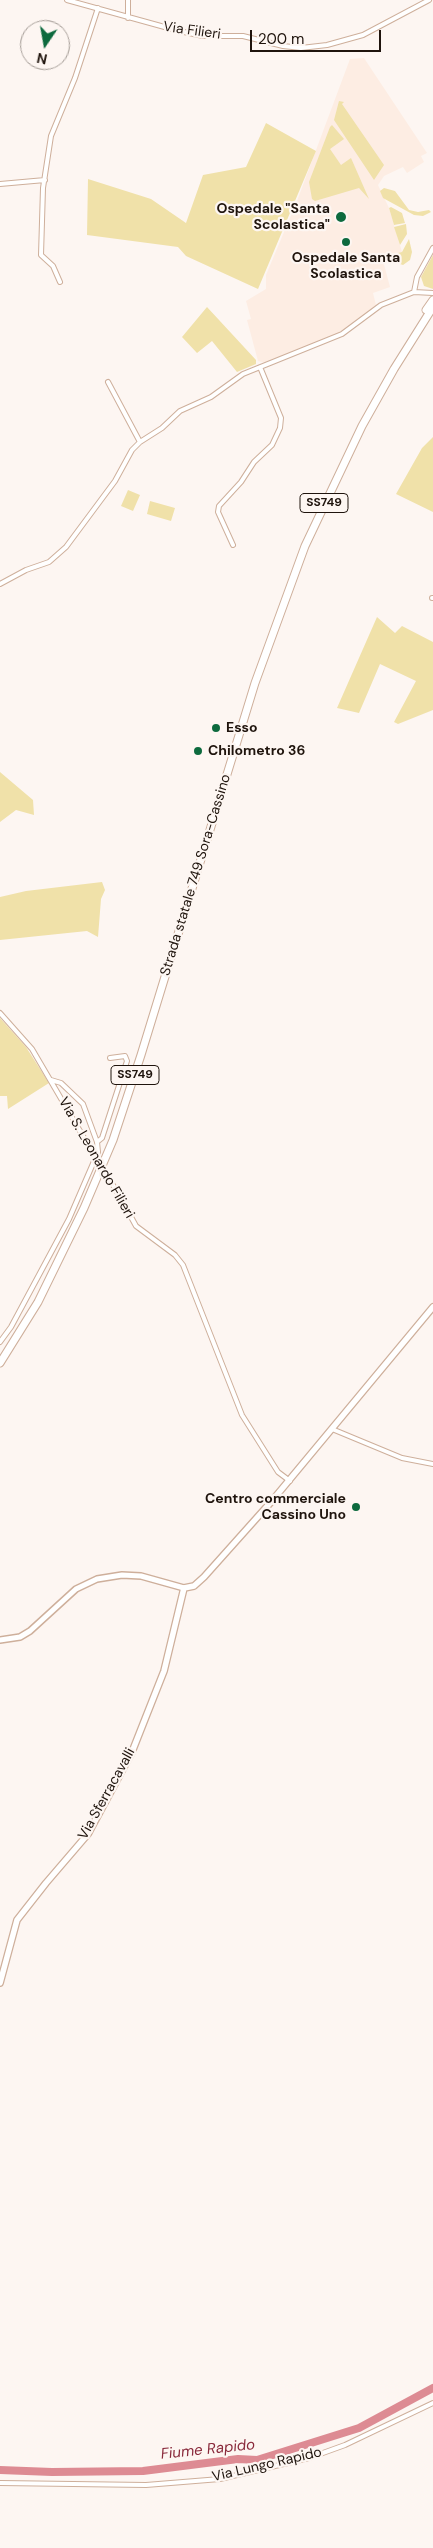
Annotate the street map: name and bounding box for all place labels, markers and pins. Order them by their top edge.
place label: Ospedale "Santa Scolastica" [216,201,330,233]
marker: Ospedale "Santa Scolastica" [334,210,348,224]
marker: Ospedale Santa Scolastica [340,236,352,248]
place label: Ospedale Santa Scolastica [292,250,400,282]
place label: Esso [226,720,258,736]
marker: Esso [210,722,222,734]
place label: Chilometro 36 [208,743,305,759]
marker: Chilometro 36 [192,745,204,757]
place label: Centro commerciale Cassino Uno [205,1491,346,1524]
marker: Centro commerciale Cassino Uno [350,1501,362,1513]

